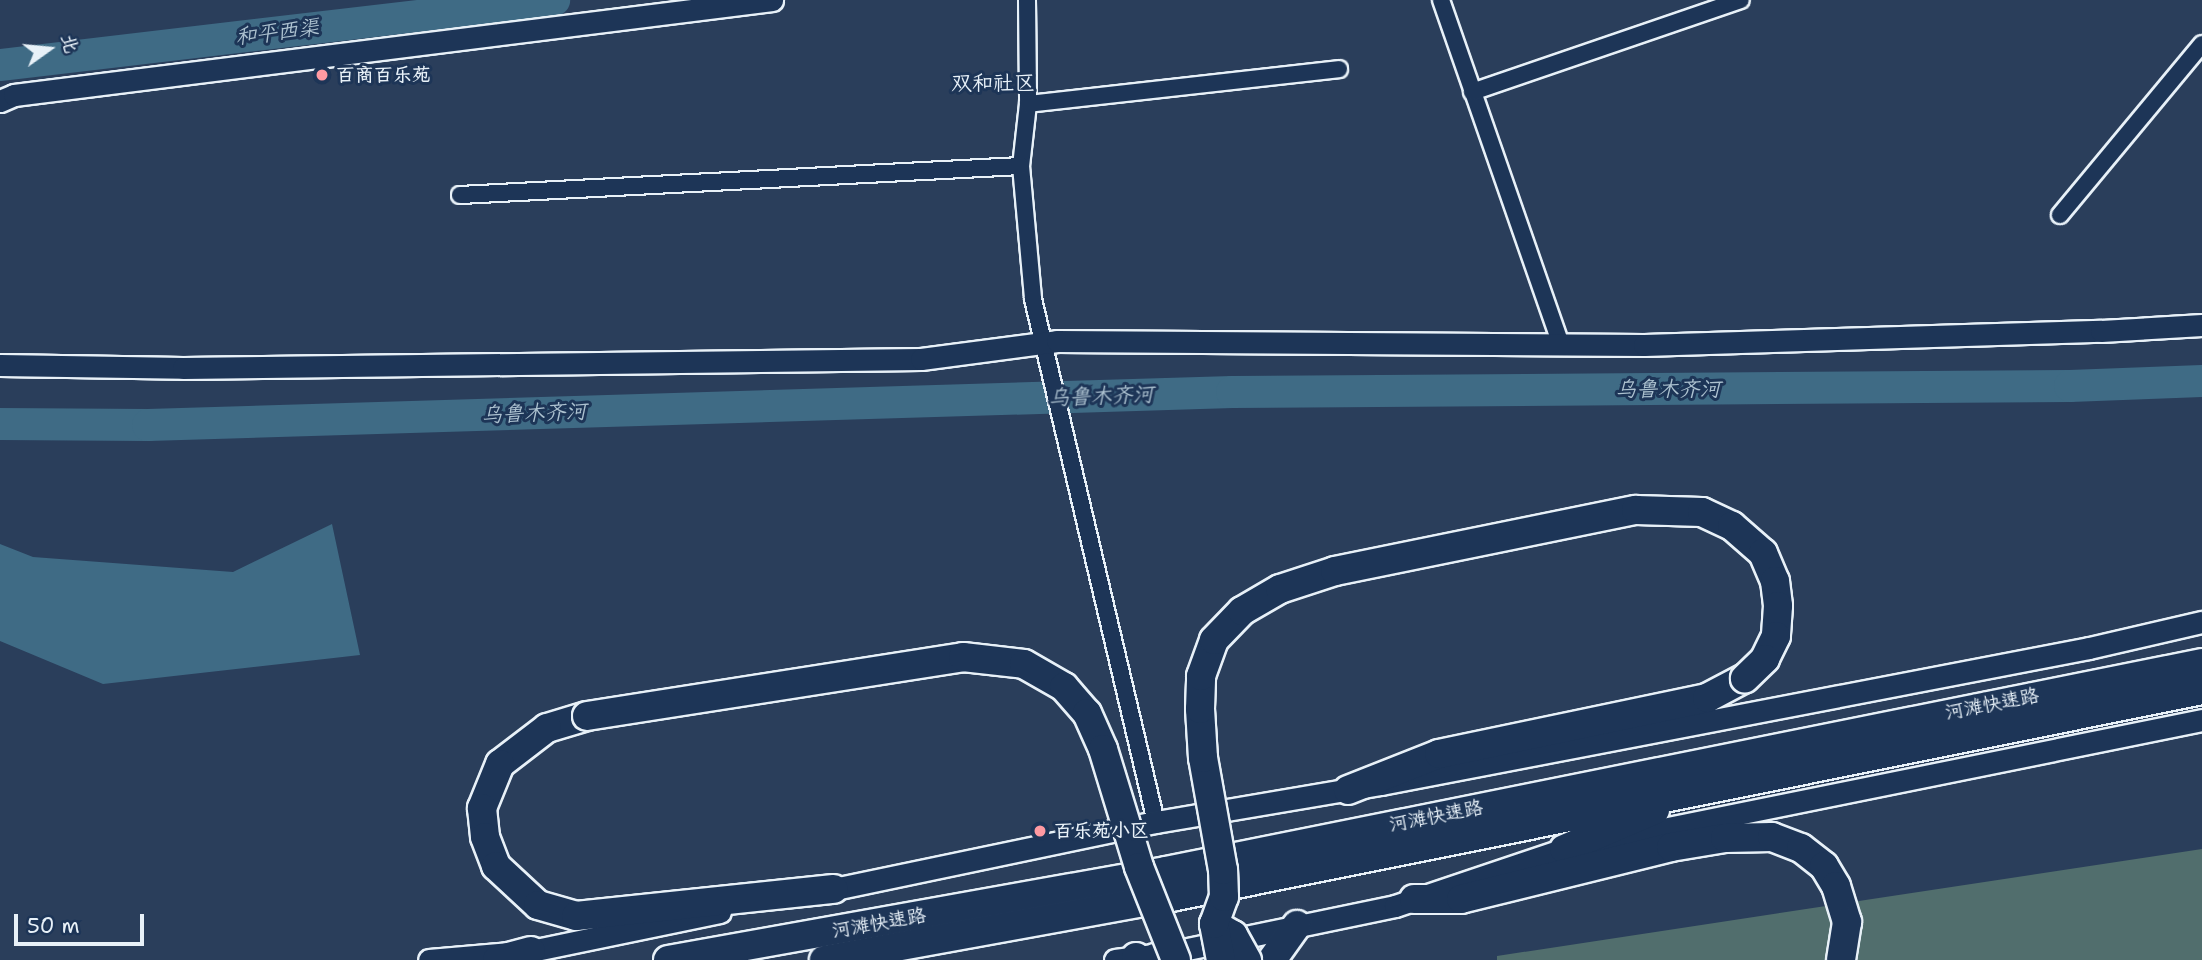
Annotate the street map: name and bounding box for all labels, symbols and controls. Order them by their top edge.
north arrow [14,14,84,84]
water label: 和平西渠 [234,14,320,50]
text: 北 [55,31,84,56]
place label: 百商百乐苑 [336,64,431,86]
marker: 百商百乐苑 [314,67,330,83]
district label: 双和社区 [951,70,1035,96]
water label: 乌鲁木齐河 [1616,376,1720,402]
water label: 乌鲁木齐河 [1048,382,1154,410]
water label: 乌鲁木齐河 [481,399,587,427]
street label: 河滩快速路 [1943,684,2041,724]
street label: 河滩快速路 [1387,796,1485,836]
place label: 百乐苑小区 [1054,820,1149,842]
marker: 百乐苑小区 [1032,823,1048,839]
scale bar [18,900,147,944]
street label: 河滩快速路 [830,904,928,942]
text: 50 m [27,912,80,940]

